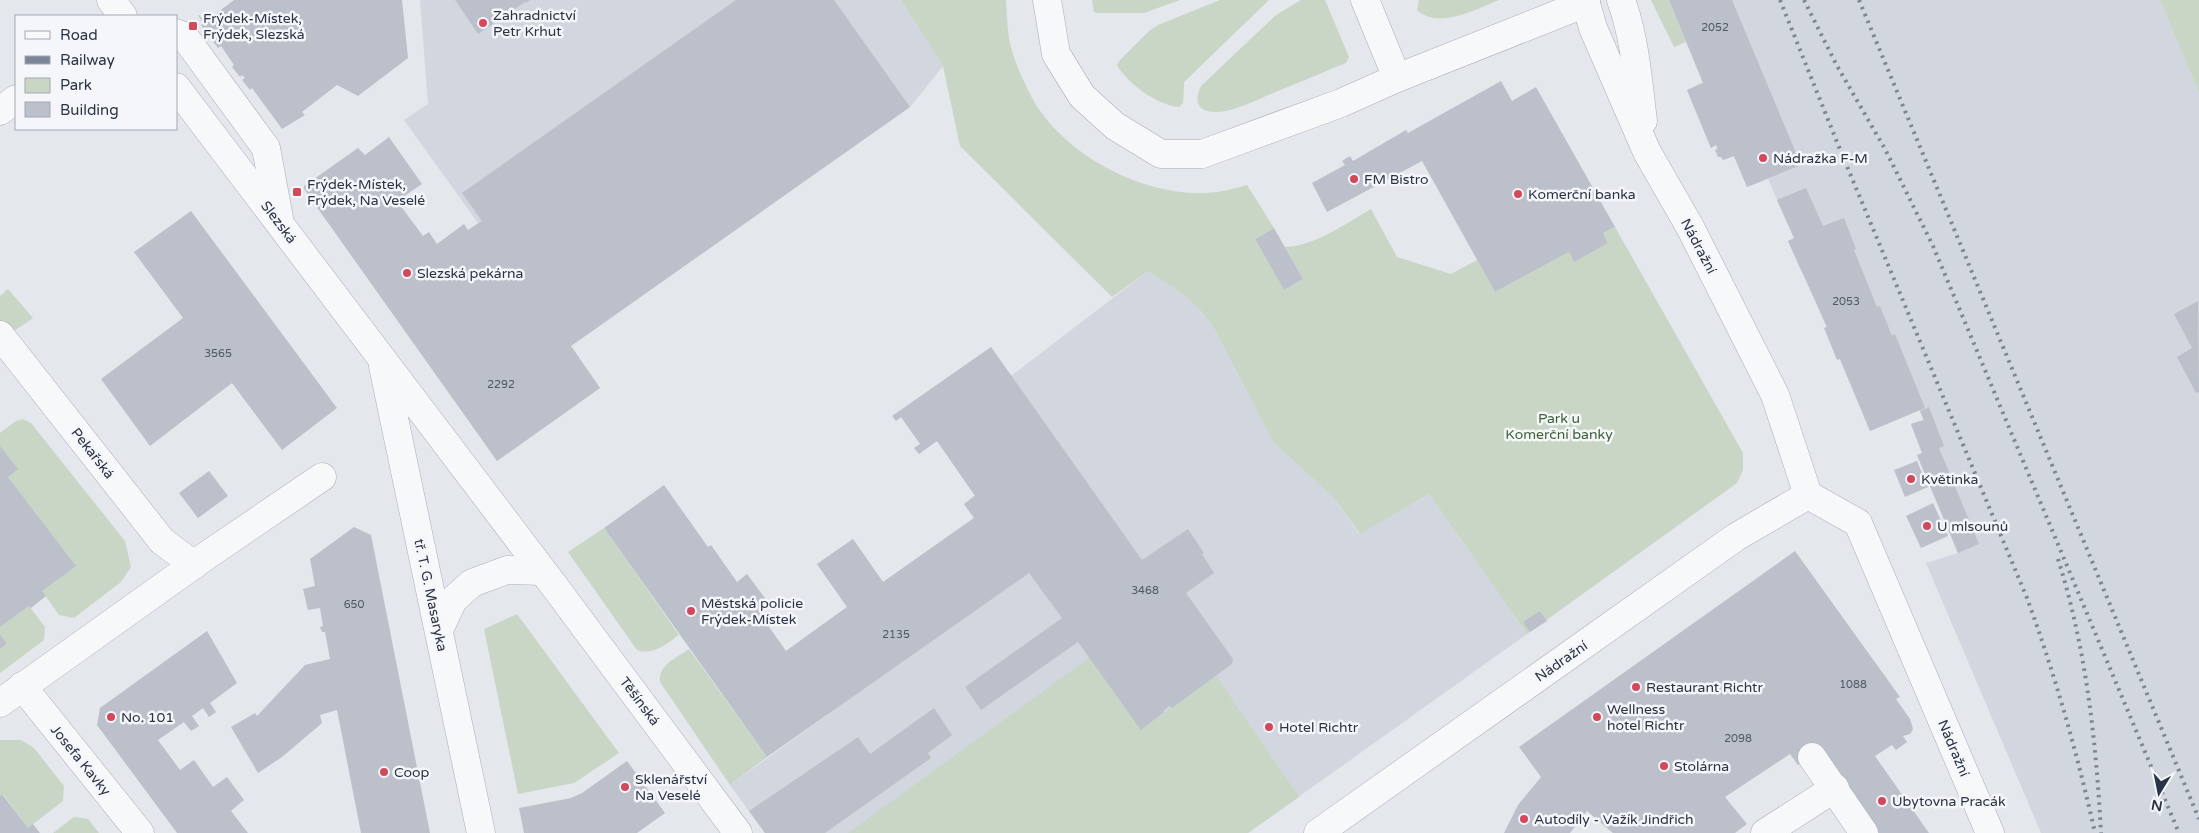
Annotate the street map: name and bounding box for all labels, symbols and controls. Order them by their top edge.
place label: Zahradnictví Petr Krhut [493,7,577,40]
place label: Frýdek-Místek, Frýdek, Slezská [203,10,305,43]
legend [15,15,178,130]
marker: Zahradnictví Petr Krhut [477,17,489,29]
marker: Frýdek-Místek, Frýdek, Slezská [187,20,199,32]
house number: 2052 [1701,21,1729,34]
text: Road [60,26,98,44]
text: Railway [60,51,115,69]
text: Park [60,76,92,94]
text: Building [60,101,119,119]
place label: Nádražka F-M [1773,150,1868,167]
marker: Nádražka F-M [1757,152,1769,164]
place label: FM Bistro [1364,171,1428,188]
marker: FM Bistro [1348,173,1360,185]
place label: Frýdek-Místek, Frýdek, Na Veselé [307,176,425,209]
marker: Frýdek-Místek, Frýdek, Na Veselé [291,186,303,198]
place label: Komerční banka [1528,186,1636,203]
marker: Komerční banka [1512,188,1524,200]
street label: Slezská [257,198,300,247]
street label: Nádražní [1677,216,1720,277]
place label: Slezská pekárna [417,265,523,282]
marker: Slezská pekárna [401,267,413,279]
house number: 2053 [1832,295,1860,308]
house number: 3565 [204,347,232,360]
house number: 2292 [487,378,515,391]
park label: Park u Komerční banky [1505,410,1613,443]
street label: Pekařská [67,424,118,482]
place label: Květinka [1921,471,1978,488]
marker: Květinka [1905,473,1917,485]
place label: U mlsounů [1937,518,2008,535]
marker: U mlsounů [1921,520,1933,532]
street label: tř. T. G. Masaryka [410,537,451,653]
house number: 3468 [1131,584,1159,597]
place label: Městská policie Frýdek-Místek [701,595,803,628]
house number: 650 [344,598,364,611]
marker: Městská policie Frýdek-Místek [685,605,697,617]
house number: 2135 [882,628,910,641]
street label: Nádražní [1532,637,1591,686]
street label: Těšínská [616,674,663,729]
house number: 1088 [1839,678,1867,691]
place label: Restaurant Richtr [1646,679,1763,696]
marker: Restaurant Richtr [1630,681,1642,693]
place label: Wellness hotel Richtr [1607,701,1685,734]
place label: No. 101 [121,709,174,726]
marker: No. 101 [105,711,117,723]
marker: Wellness hotel Richtr [1591,711,1603,723]
street label: Nádražní [1934,717,1973,780]
place label: Hotel Richtr [1279,719,1359,736]
marker: Hotel Richtr [1263,721,1275,733]
street label: Josefa Kavky [47,722,115,799]
house number: 2098 [1724,732,1752,745]
place label: Stolárna [1674,758,1729,775]
marker: Stolárna [1658,760,1670,772]
place label: Coop [394,764,430,781]
marker: Coop [378,766,390,778]
north arrow [2134,768,2184,818]
place label: Sklenářství Na Veselé [635,771,708,804]
marker: Sklenářství Na Veselé [619,781,631,793]
place label: Ubytovna Pracák [1892,793,2006,810]
marker: Ubytovna Pracák [1876,795,1888,807]
text: N [2150,796,2164,815]
place label: Autodíly - Važík Jindřich [1534,811,1694,828]
marker: Autodíly - Važík Jindřich [1518,813,1530,825]

